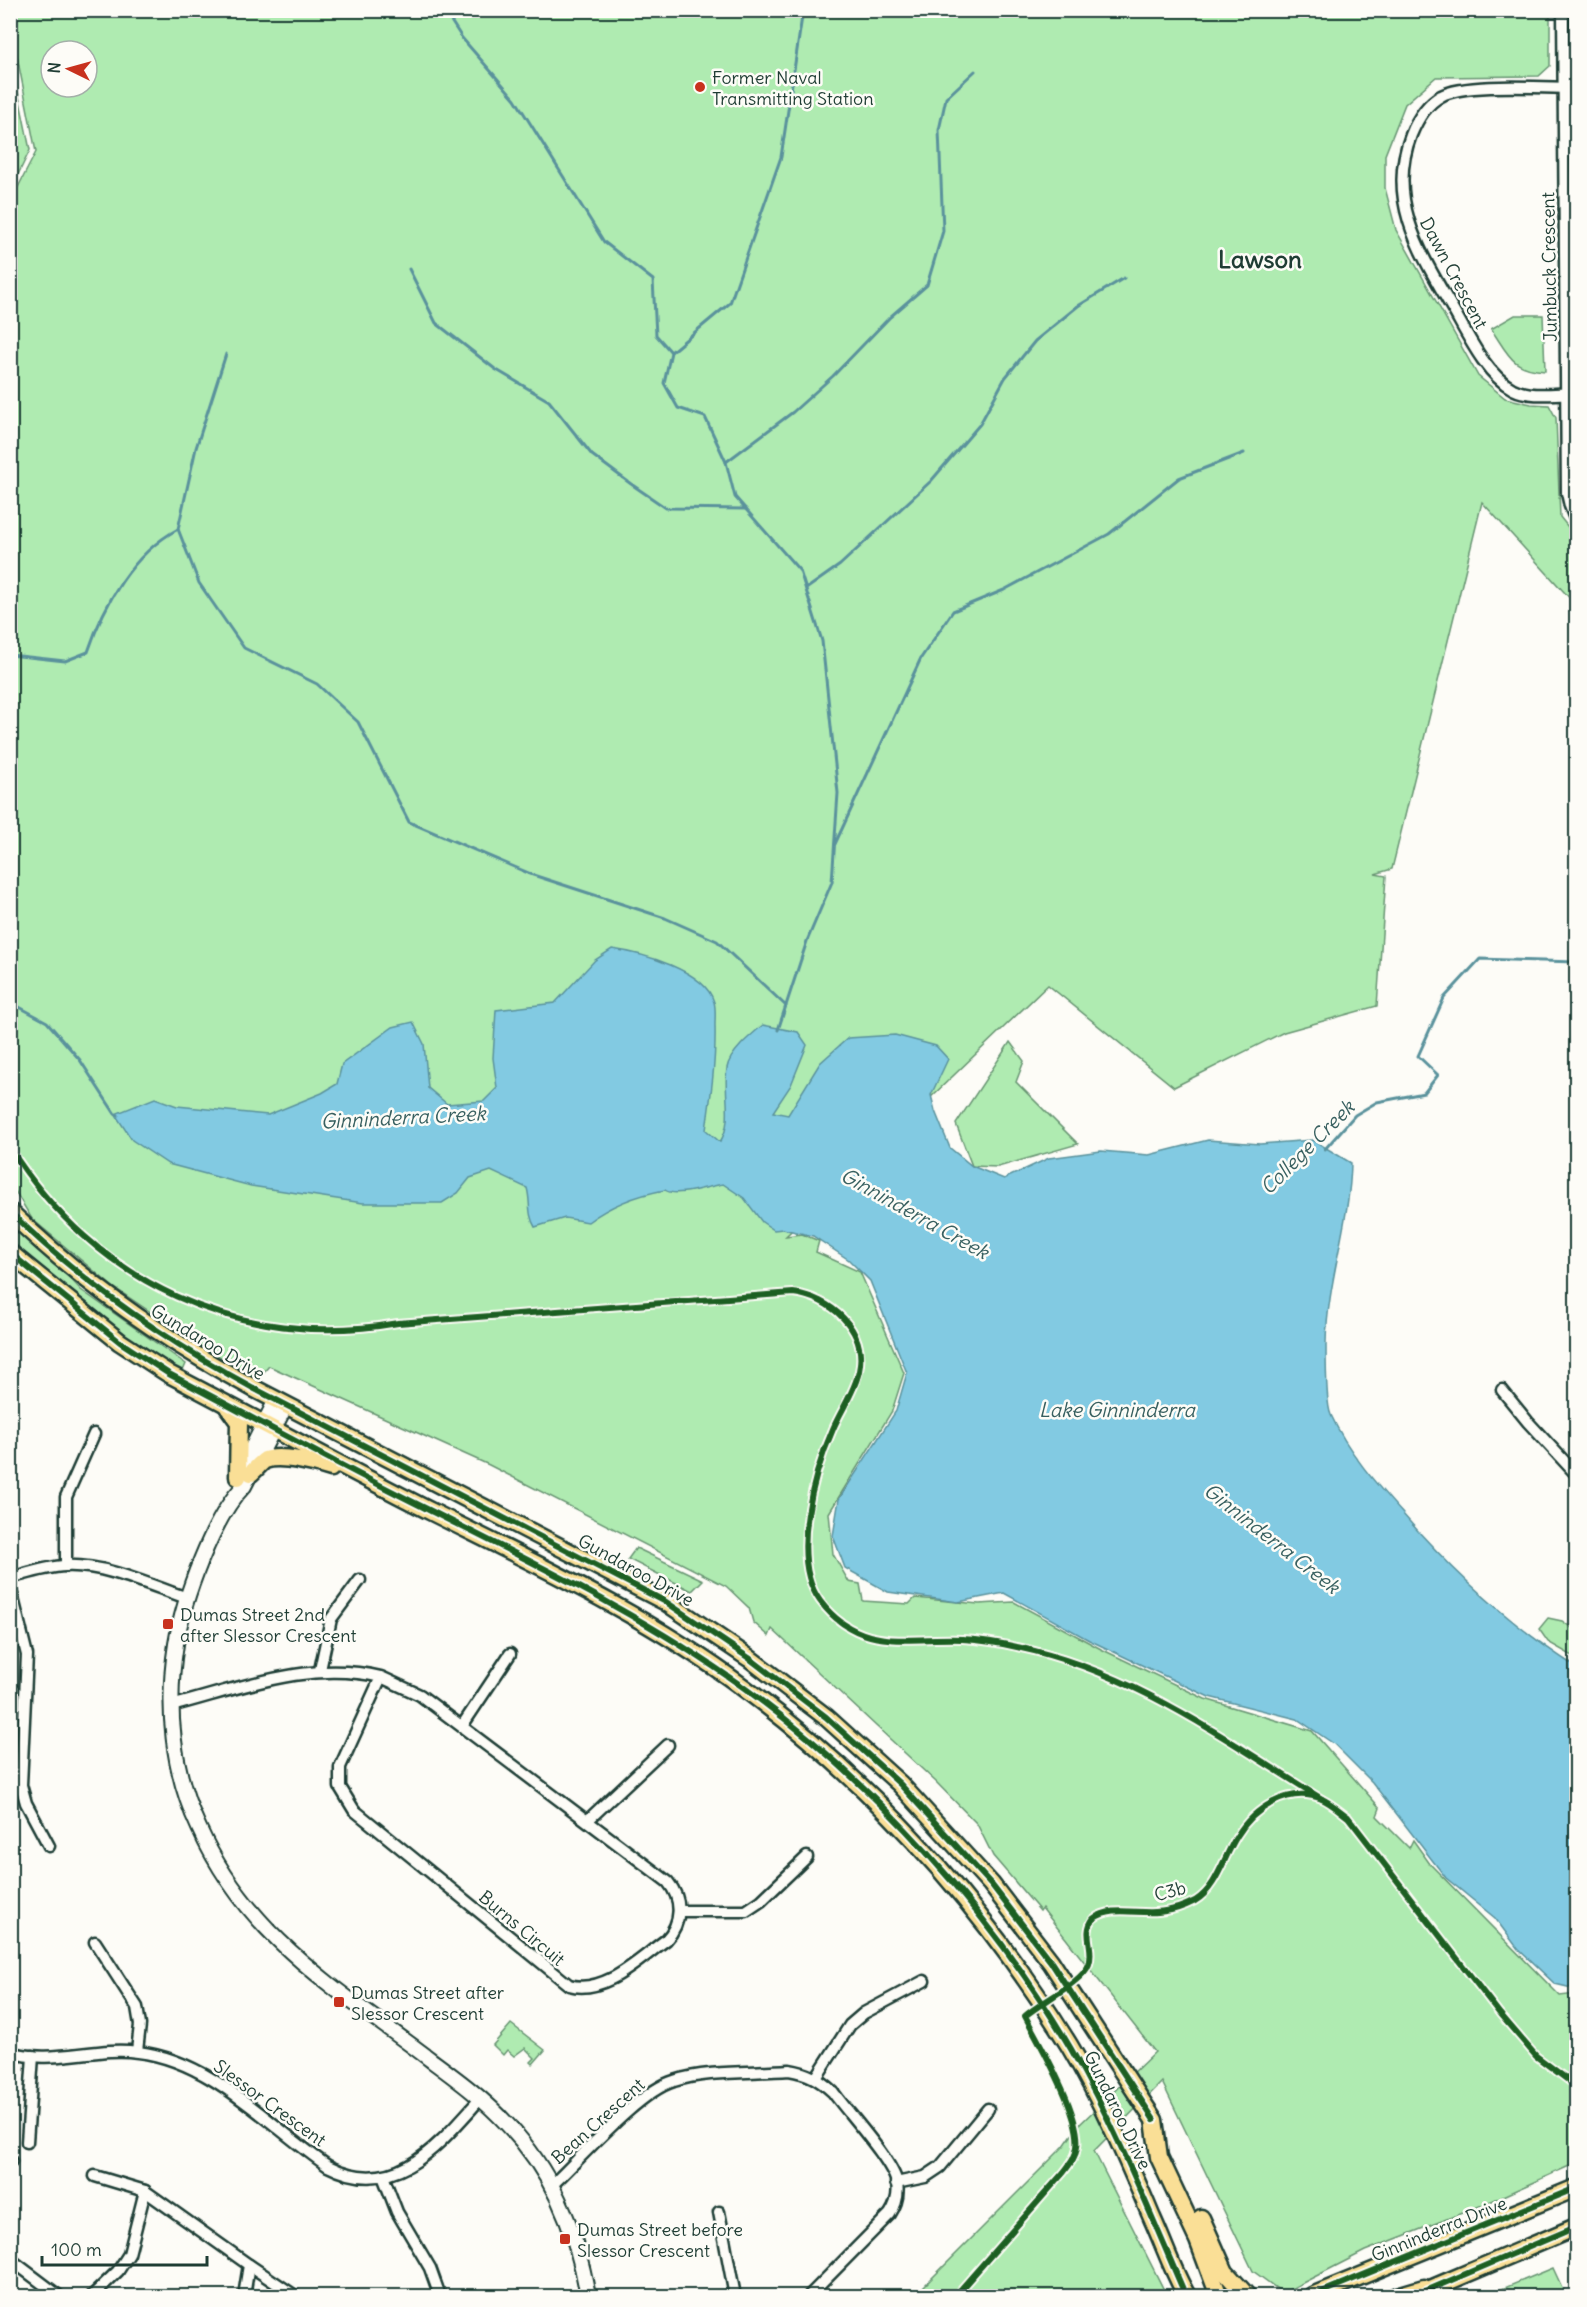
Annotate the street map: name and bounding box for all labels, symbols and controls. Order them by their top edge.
north arrow [39,39,99,99]
text: N [44,61,65,74]
place label: Former Naval Transmitting Station [712,66,874,110]
marker: Former Naval Transmitting Station [693,80,707,94]
street label: Jumbuck Crescent [1536,192,1562,342]
street label: Dawn Crescent [1415,213,1493,333]
district label: Lawson [1218,244,1302,274]
water label: College Creek [1255,1093,1361,1199]
water label: Ginninderra Creek [320,1100,488,1134]
water label: Ginninderra Creek [837,1162,995,1265]
street label: Gundaroo Drive [147,1299,269,1385]
water label: Lake Ginninderra [1039,1397,1196,1422]
water label: Ginninderra Creek [1199,1477,1346,1600]
street label: Gundaroo Drive [574,1529,698,1611]
place label: Dumas Street 2nd after Slessor Crescent [180,1603,357,1647]
marker: Dumas Street 2nd after Slessor Crescent [161,1617,175,1631]
street label: C3b [1152,1876,1188,1906]
street label: Burns Circuit [474,1885,570,1971]
place label: Dumas Street after Slessor Crescent [351,1981,505,2025]
marker: Dumas Street after Slessor Crescent [332,1995,346,2009]
street label: Gundaroo Drive [1079,2047,1157,2173]
street label: Slessor Crescent [209,2055,331,2151]
street label: Bean Crescent [547,2073,649,2169]
street label: Ginninderra Drive [1368,2191,1510,2267]
place label: Dumas Street before Slessor Crescent [577,2218,743,2262]
scale bar [42,2229,207,2267]
marker: Dumas Street before Slessor Crescent [558,2232,572,2246]
text: 100 m [51,2238,102,2261]

